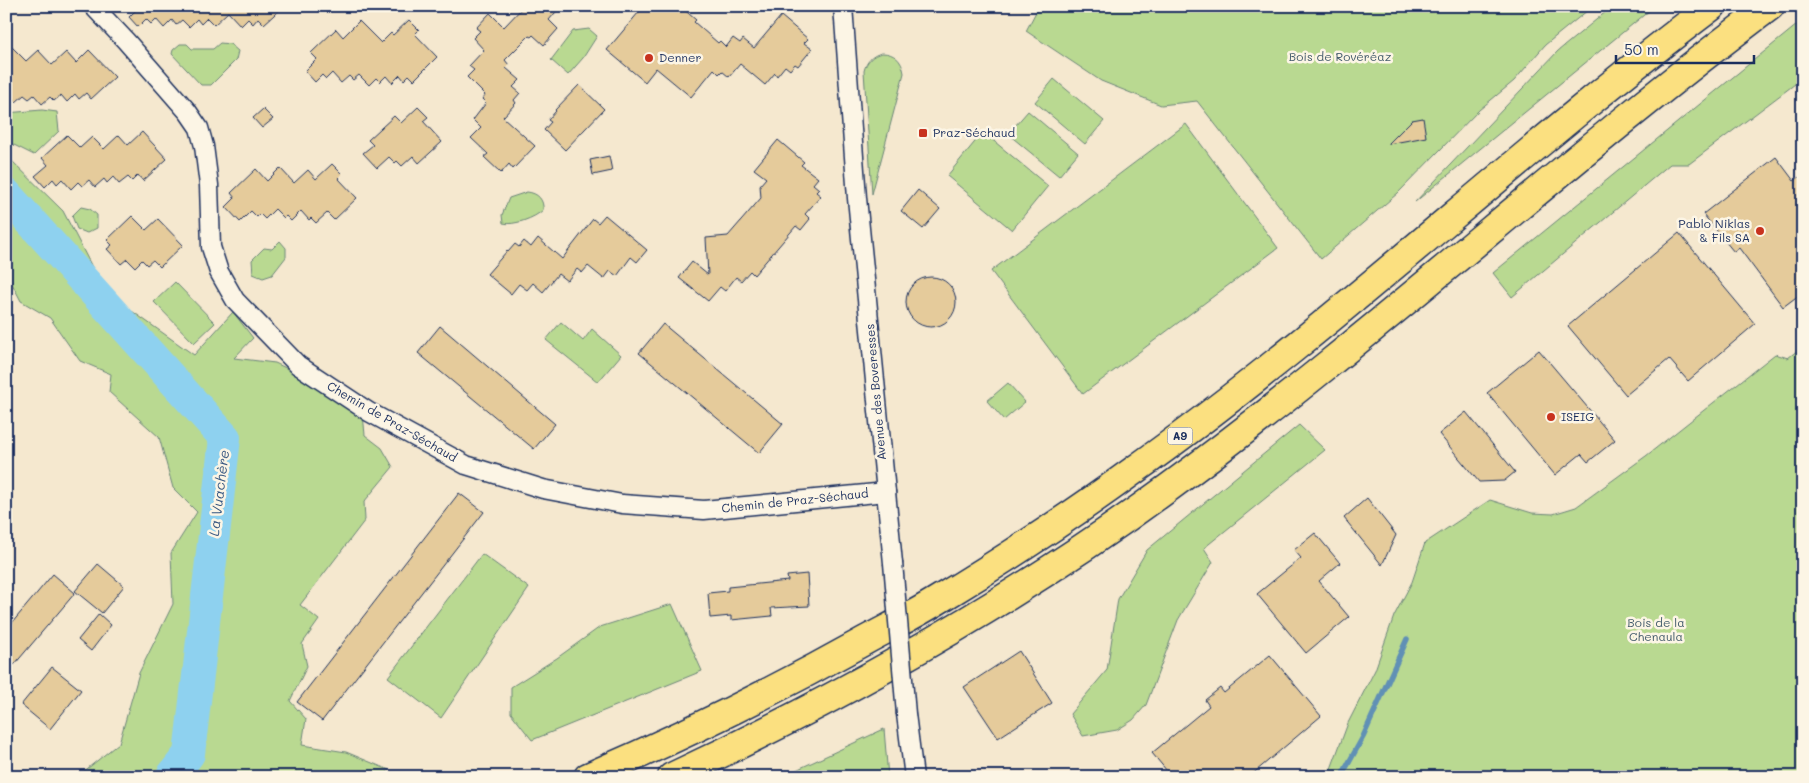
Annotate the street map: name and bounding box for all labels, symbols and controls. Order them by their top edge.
scale bar [1616,32,1754,64]
text: 50 m [1624,39,1659,59]
park label: Bois de Rovéréaz [1289,48,1392,64]
place label: Denner [659,49,701,65]
marker: Denner [643,52,655,64]
place label: Praz-Séchaud [933,124,1016,140]
marker: Praz-Séchaud [917,127,929,139]
place label: Pablo Niklas & Fils SA [1678,215,1750,245]
marker: Pablo Niklas & Fils SA [1754,225,1766,237]
street label: Avenue des Boveresses [861,323,889,461]
street label: Chemin de Praz-Séchaud [325,377,461,465]
place label: ISEIG [1561,408,1594,424]
marker: ISEIG [1545,411,1557,423]
road number: A9 [1168,428,1192,444]
water label: La Vuachère [204,449,233,537]
street label: Chemin de Praz-Séchaud [721,484,870,516]
park label: Bois de la Chenaula [1627,614,1685,644]

